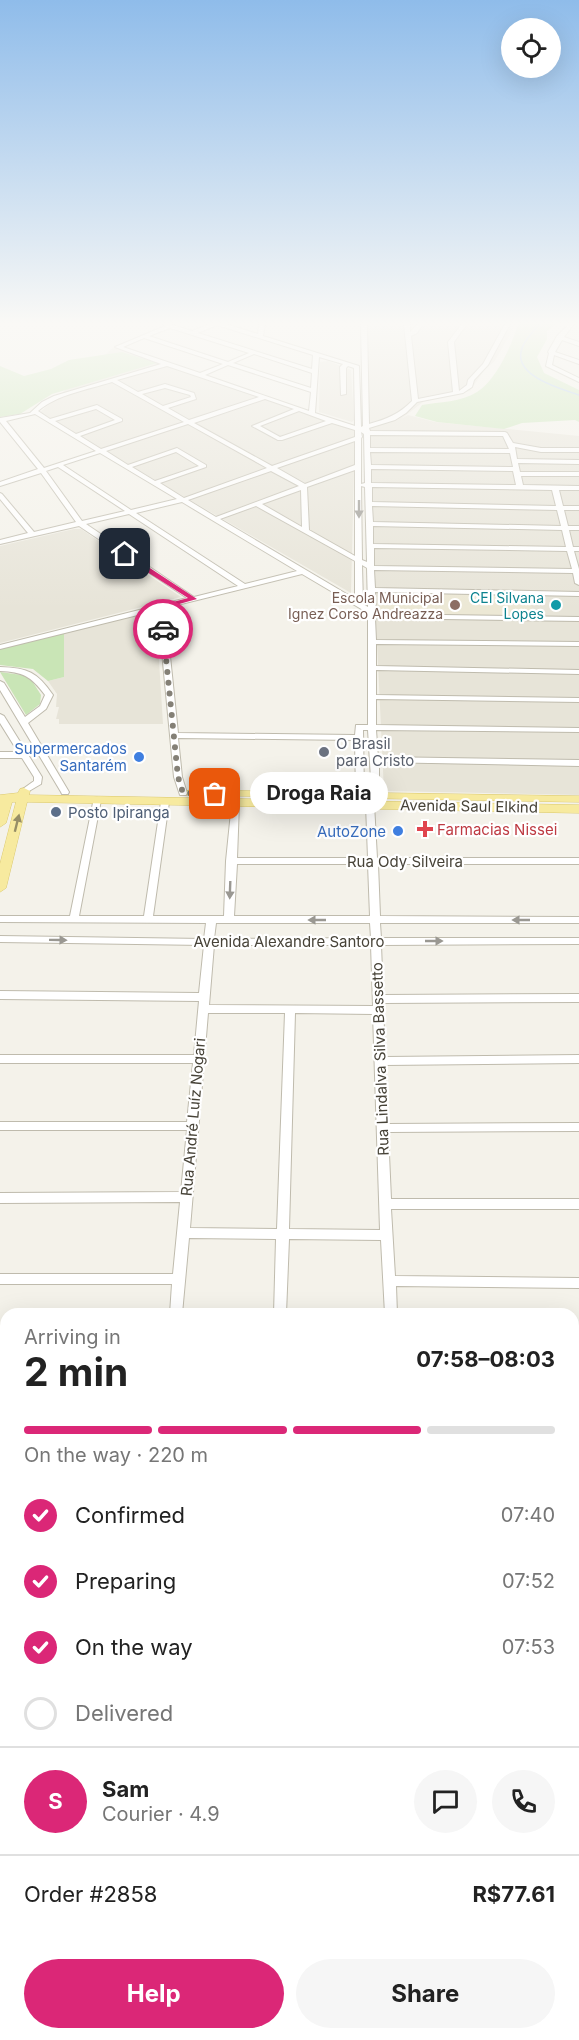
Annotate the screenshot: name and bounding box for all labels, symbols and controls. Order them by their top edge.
map controls [501,18,561,78]
button: locate [501,18,561,78]
one-way arrow [354,500,364,519]
pin [99,528,150,579]
icon: home [108,537,141,570]
place label: Escola Municipal Ignez Corso Andreazza [288,589,443,622]
place label: CEI Silvana Lopes [470,589,544,622]
marker: Escola Municipal Ignez Corso Andreazza [448,598,462,612]
marker: CEI Silvana Lopes [549,598,563,612]
courier [133,599,193,659]
icon: car [147,613,180,646]
place label: O Brasil para Cristo [336,734,414,770]
place label: Supermercados Santarém [14,739,127,775]
marker: O Brasil para Cristo [317,745,331,759]
marker: Supermercados Santarém [132,750,146,764]
pin [189,768,240,819]
callout: Droga Raia [251,773,389,815]
icon: bag [198,777,231,810]
text: Droga Raia [266,781,372,805]
street label: Avenida Saul Elkind [400,795,538,817]
place label: Posto Ipiranga [68,803,170,822]
marker: Posto Ipiranga [49,805,63,819]
one-way arrow [12,814,22,832]
place label: Farmacias Nissei [437,820,557,839]
place label: AutoZone [317,822,386,841]
marker: Farmacias Nissei [418,822,432,836]
marker: AutoZone [391,824,405,838]
street label: Rua Ody Silveira [347,852,463,871]
one-way arrow [225,881,234,900]
one-way arrow [307,915,326,925]
one-way arrow [511,915,530,925]
street label: Avenida Alexandre Santoro [193,932,385,951]
one-way arrow [49,935,68,945]
one-way arrow [425,936,444,946]
street label: Rua Lindalva Silva Bassetto [367,962,393,1156]
street label: Rua André Luíz Nogari [177,1037,209,1197]
text: Arriving in [24,1325,121,1349]
text: 07:58–08:03 [416,1346,555,1372]
text: 2 min [24,1348,128,1395]
text: On the way · 220 m [24,1443,208,1467]
icon: check [24,1499,57,1532]
text: Confirmed [75,1502,185,1528]
text: 07:40 [501,1503,555,1527]
icon: check [24,1565,57,1598]
text: Preparing [75,1568,176,1594]
text: 07:52 [502,1569,555,1593]
icon: check [24,1631,57,1664]
text: On the way [75,1634,193,1660]
text: 07:53 [502,1635,555,1659]
text: Delivered [75,1700,173,1726]
button: chat [414,1770,477,1833]
button: phone [492,1770,555,1833]
text: Sam [102,1776,149,1802]
text: S [48,1788,63,1814]
text: Courier · 4.9 [102,1802,220,1826]
text: Order #2858 [24,1881,157,1907]
text: R$77.61 [472,1881,555,1907]
button: Help [24,1959,284,2028]
button: Share [296,1959,555,2028]

